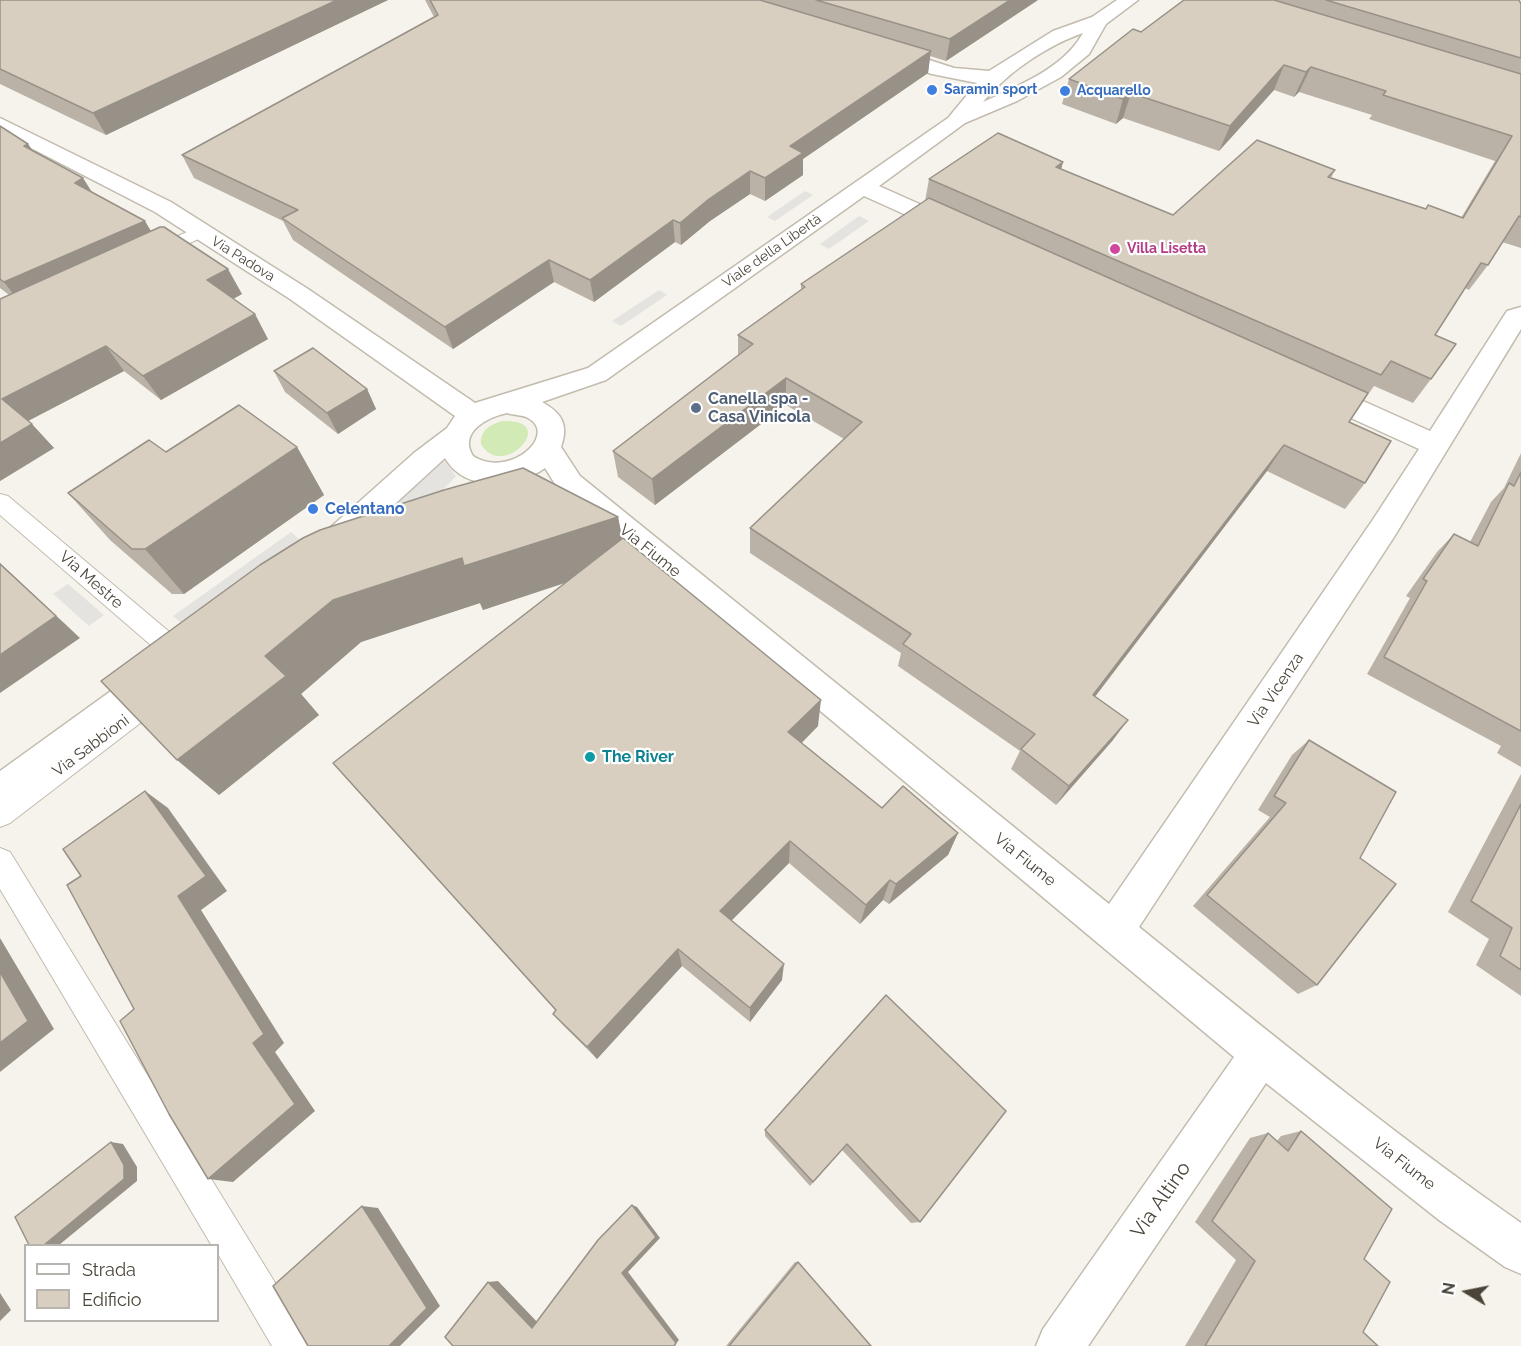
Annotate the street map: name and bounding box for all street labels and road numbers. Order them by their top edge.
street label: Viale della Libertà [719,211,825,291]
street label: Via Padova [208,233,278,285]
street label: Via Fiume [615,520,685,582]
street label: Via Mestre [55,547,127,613]
street label: Via Vicenza [1244,649,1308,731]
street label: Via Sabbioni [49,711,133,781]
street label: Via Fiume [990,829,1060,891]
street label: Via Fiume [1369,1134,1439,1194]
street label: Via Altino [1126,1157,1196,1243]

